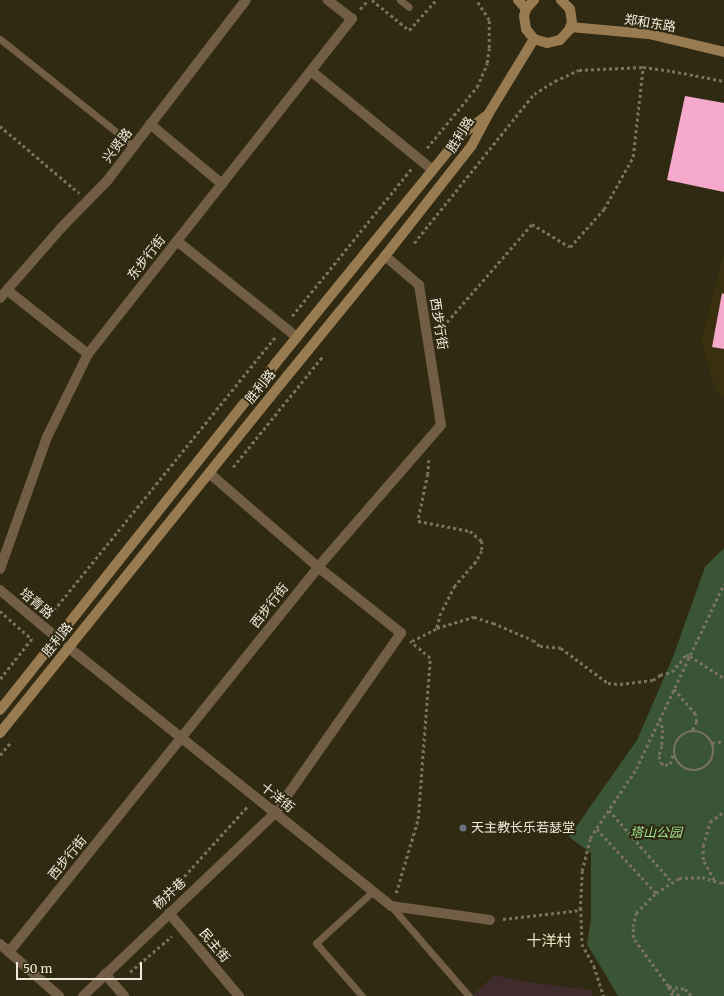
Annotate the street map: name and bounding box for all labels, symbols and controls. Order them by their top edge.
street label: 郑和东路 [623,12,677,36]
street label: 胜利路 [444,114,478,156]
street label: 兴贤路 [100,126,136,166]
street label: 东步行街 [125,233,169,283]
street label: 西步行街 [426,297,450,351]
street label: 胜利路 [243,367,279,407]
street label: 西步行街 [248,581,292,631]
street label: 培青路 [16,585,56,623]
street label: 胜利路 [40,620,76,660]
street label: 十洋街 [257,780,297,816]
place label: 天主教长乐若瑟堂 [471,820,575,836]
marker: 天主教长乐若瑟堂 [458,823,468,833]
park label: 塔山公园 [630,825,682,841]
street label: 西步行街 [46,833,90,883]
street label: 杨井巷 [150,875,190,913]
street label: 民主街 [195,926,233,966]
district label: 十洋村 [527,932,571,950]
scale bar [18,954,144,980]
text: 50 m [23,961,52,976]

